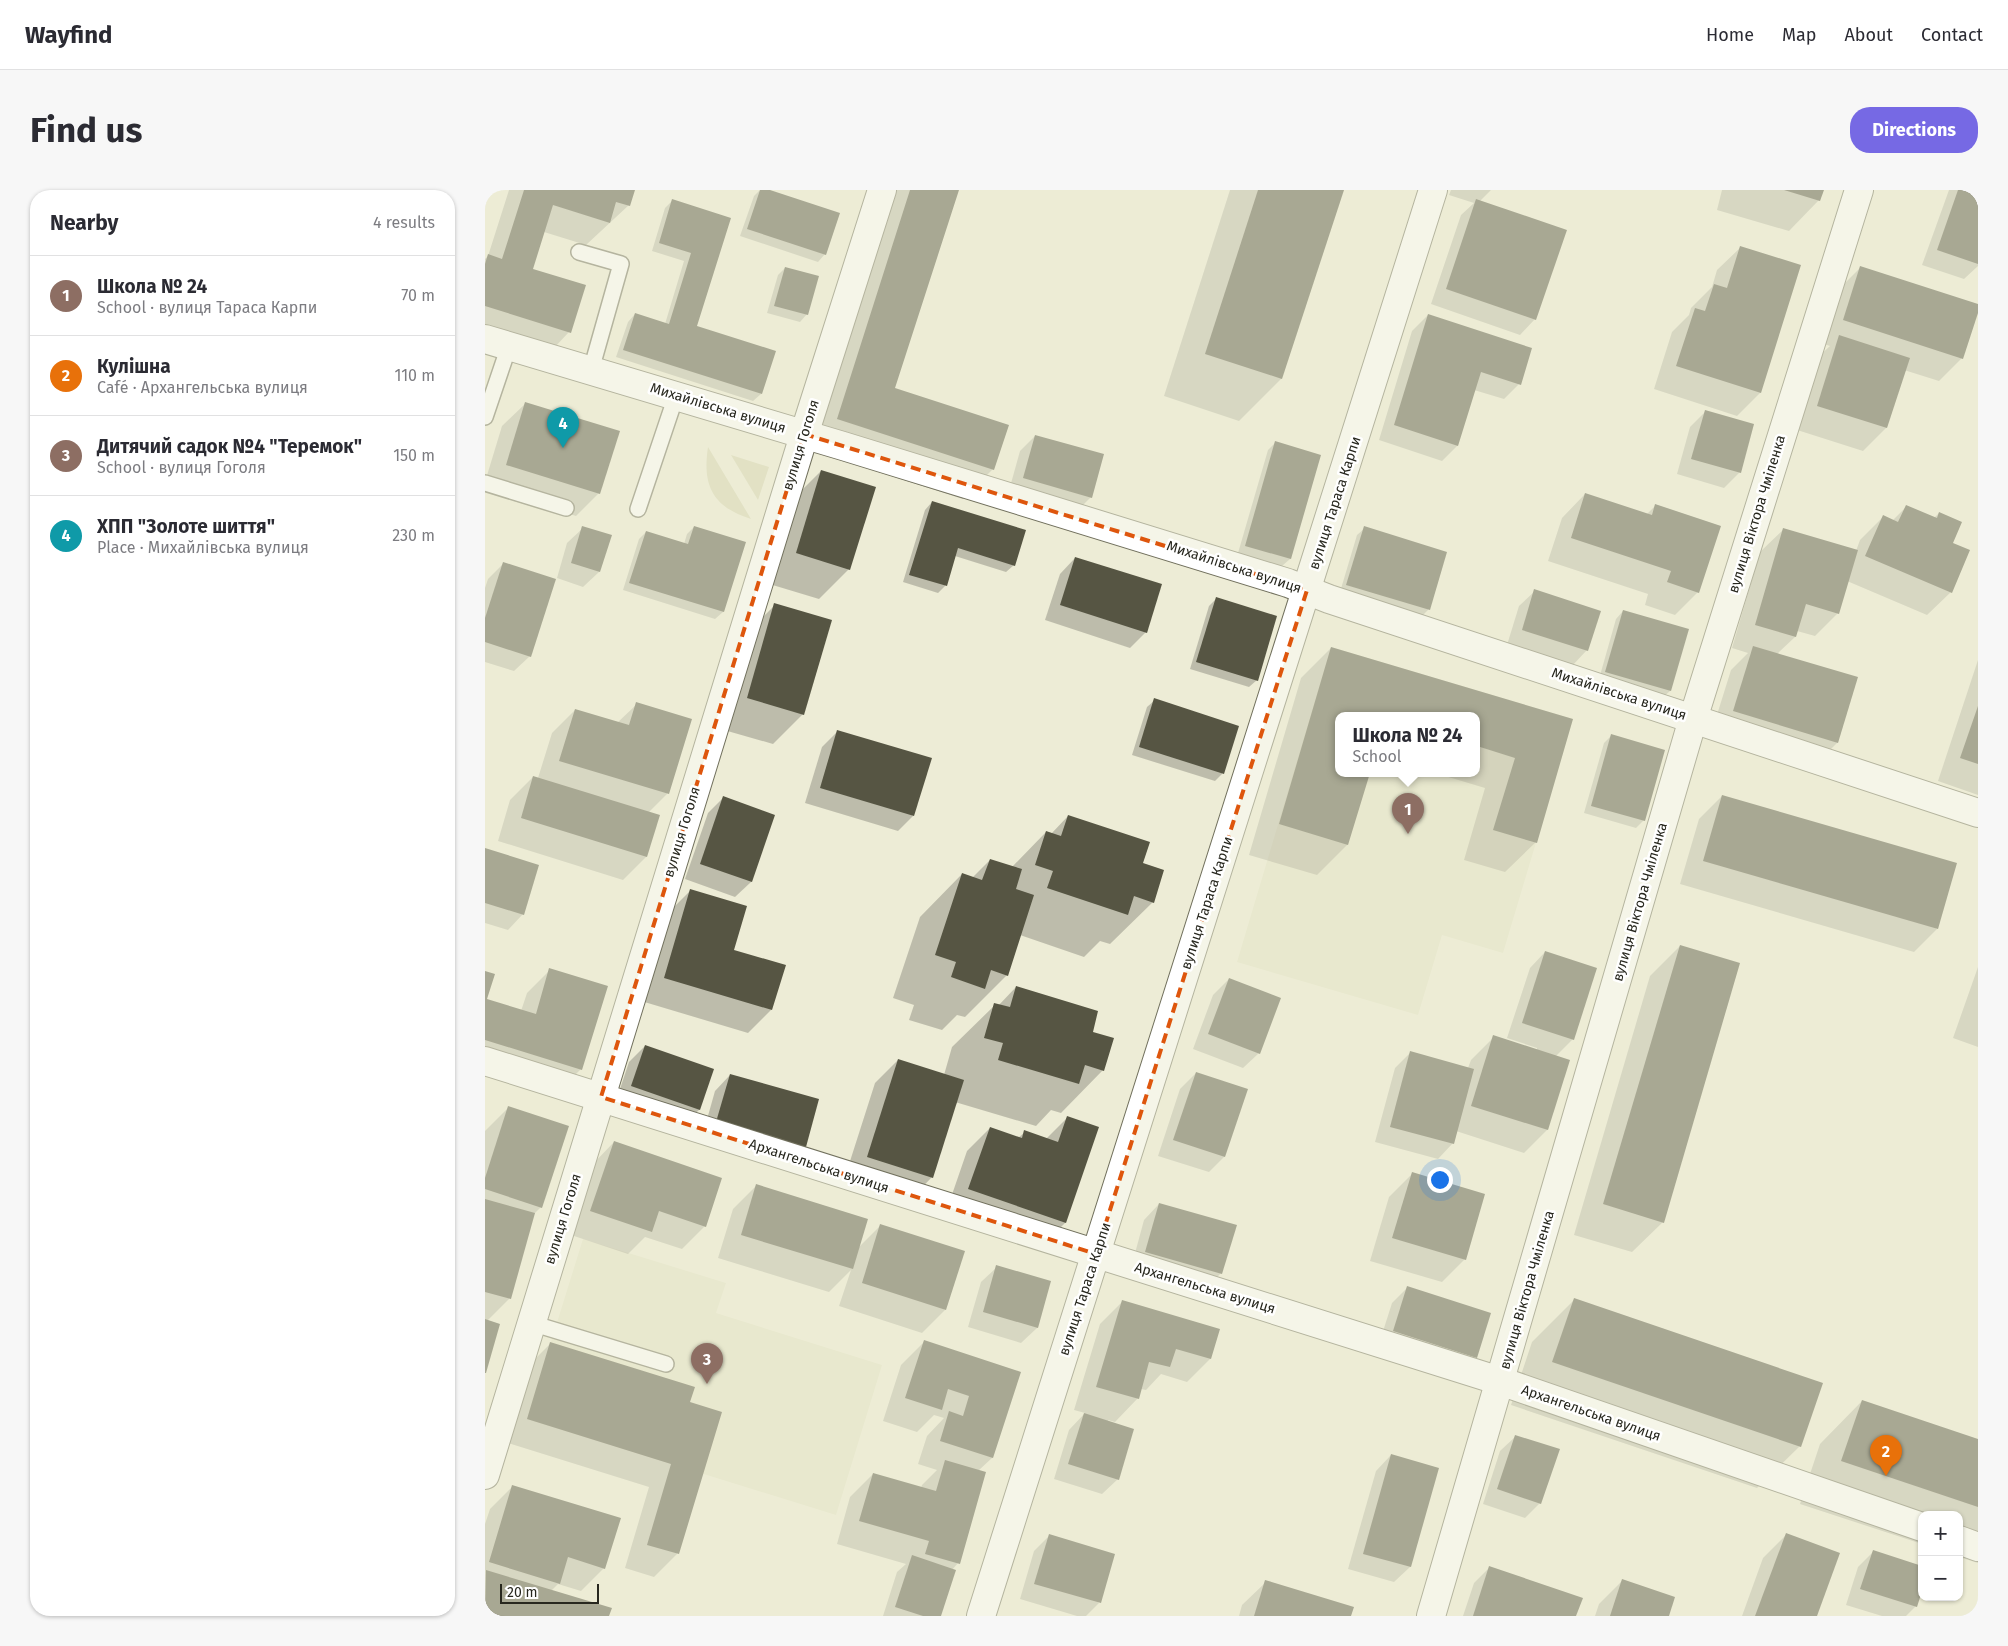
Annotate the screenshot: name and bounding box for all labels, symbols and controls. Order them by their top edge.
text: Wayfind [25,21,112,49]
text: Home [1706,24,1754,46]
text: Map [1782,24,1816,46]
text: About [1844,24,1893,46]
text: Contact [1921,24,1983,46]
button: Directions [1850,107,1978,153]
text: Find us [30,109,142,151]
text: Nearby [50,210,118,236]
text: 4 results [373,213,435,232]
text: Школа № 24 [97,275,207,298]
text: 1 [62,286,70,305]
text: 70 m [401,286,435,305]
text: School · вулиця Тараса Карпи [97,298,317,317]
text: Кулішна [97,355,171,378]
text: 2 [62,366,70,385]
text: 110 m [394,366,435,385]
text: Café · Архангельська вулиця [97,378,308,397]
street label: Михайлівська вулиця [648,379,788,437]
street label: вулиця Гоголя [779,398,823,492]
pin: 4 [547,407,579,448]
street label: вулиця Віктора Чміленка [1725,433,1789,595]
street label: вулиця Тараса Карпи [1305,434,1365,572]
text: Дитячий садок №4 "Теремок" [97,435,362,458]
text: 3 [62,446,70,465]
text: 150 m [393,446,435,465]
text: School · вулиця Гоголя [97,458,266,477]
text: ХПП "Золоте шиття" [97,515,275,538]
text: 4 [61,526,71,545]
text: 230 m [392,526,435,545]
street label: Михайлівська вулиця [1164,537,1304,597]
text: Place · Михайлівська вулиця [97,538,309,557]
street label: Михайлівська вулиця [1549,664,1689,724]
popup [1335,712,1480,777]
text: Школа № 24 [1352,724,1463,747]
text: School [1352,747,1402,766]
street label: вулиця Гоголя [660,785,704,879]
pin: 1 [1392,793,1424,834]
street label: вулиця Віктора Чміленка [1609,821,1671,983]
street label: вулиця Тараса Карпи [1177,834,1237,972]
street label: Архангельська вулиця [747,1135,891,1197]
your location [1427,1167,1453,1193]
street label: вулиця Гоголя [541,1172,585,1266]
street label: вулиця Віктора Чміленка [1496,1209,1558,1371]
street label: вулиця Тараса Карпи [1055,1220,1115,1358]
street label: Архангельська вулиця [1133,1258,1277,1318]
pin: 3 [691,1343,723,1384]
street label: Архангельська вулиця [1519,1381,1663,1445]
pin: 2 [1870,1435,1902,1476]
map controls [1918,1511,1963,1601]
button: + [1918,1511,1963,1556]
button: − [1918,1556,1963,1601]
scale bar [500,1581,599,1604]
text: 20 m [507,1584,537,1601]

